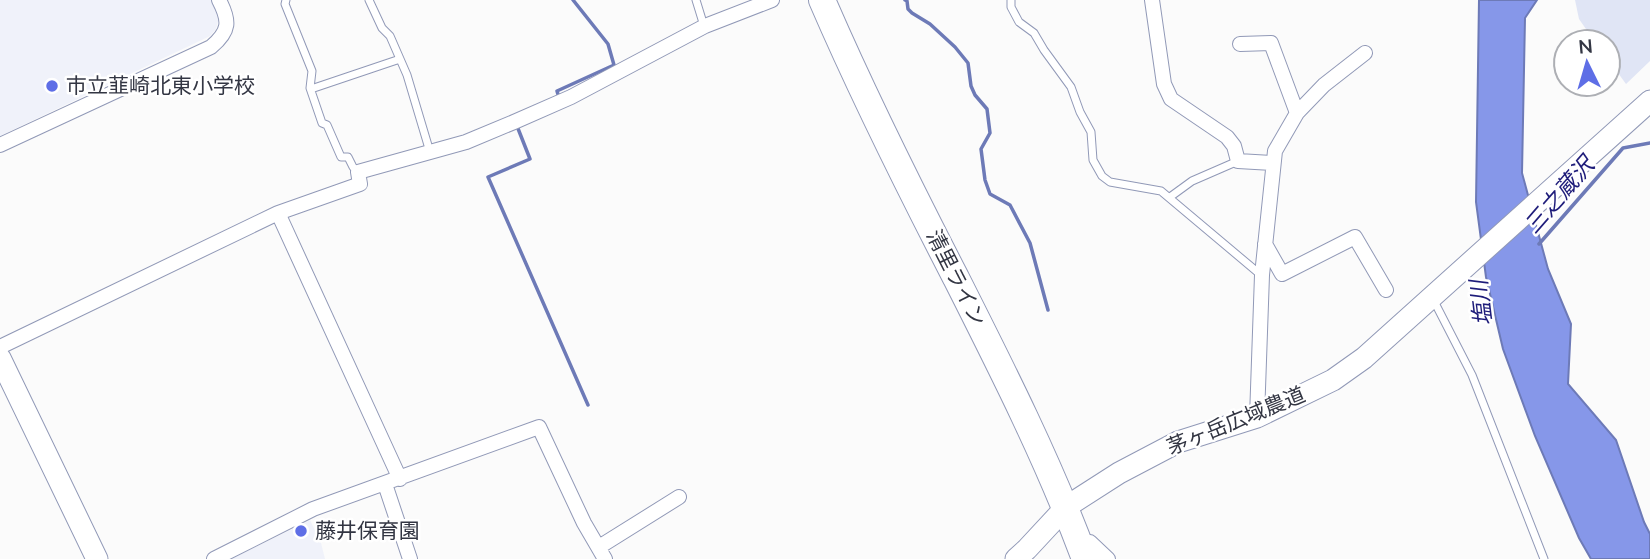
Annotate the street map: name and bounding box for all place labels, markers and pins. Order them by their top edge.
place label: 市立韮崎北東小学校 [66,72,255,98]
marker: 市立韮崎北東小学校 [44,78,60,94]
place label: 藤井保育園 [315,517,420,543]
marker: 藤井保育園 [293,523,309,539]

